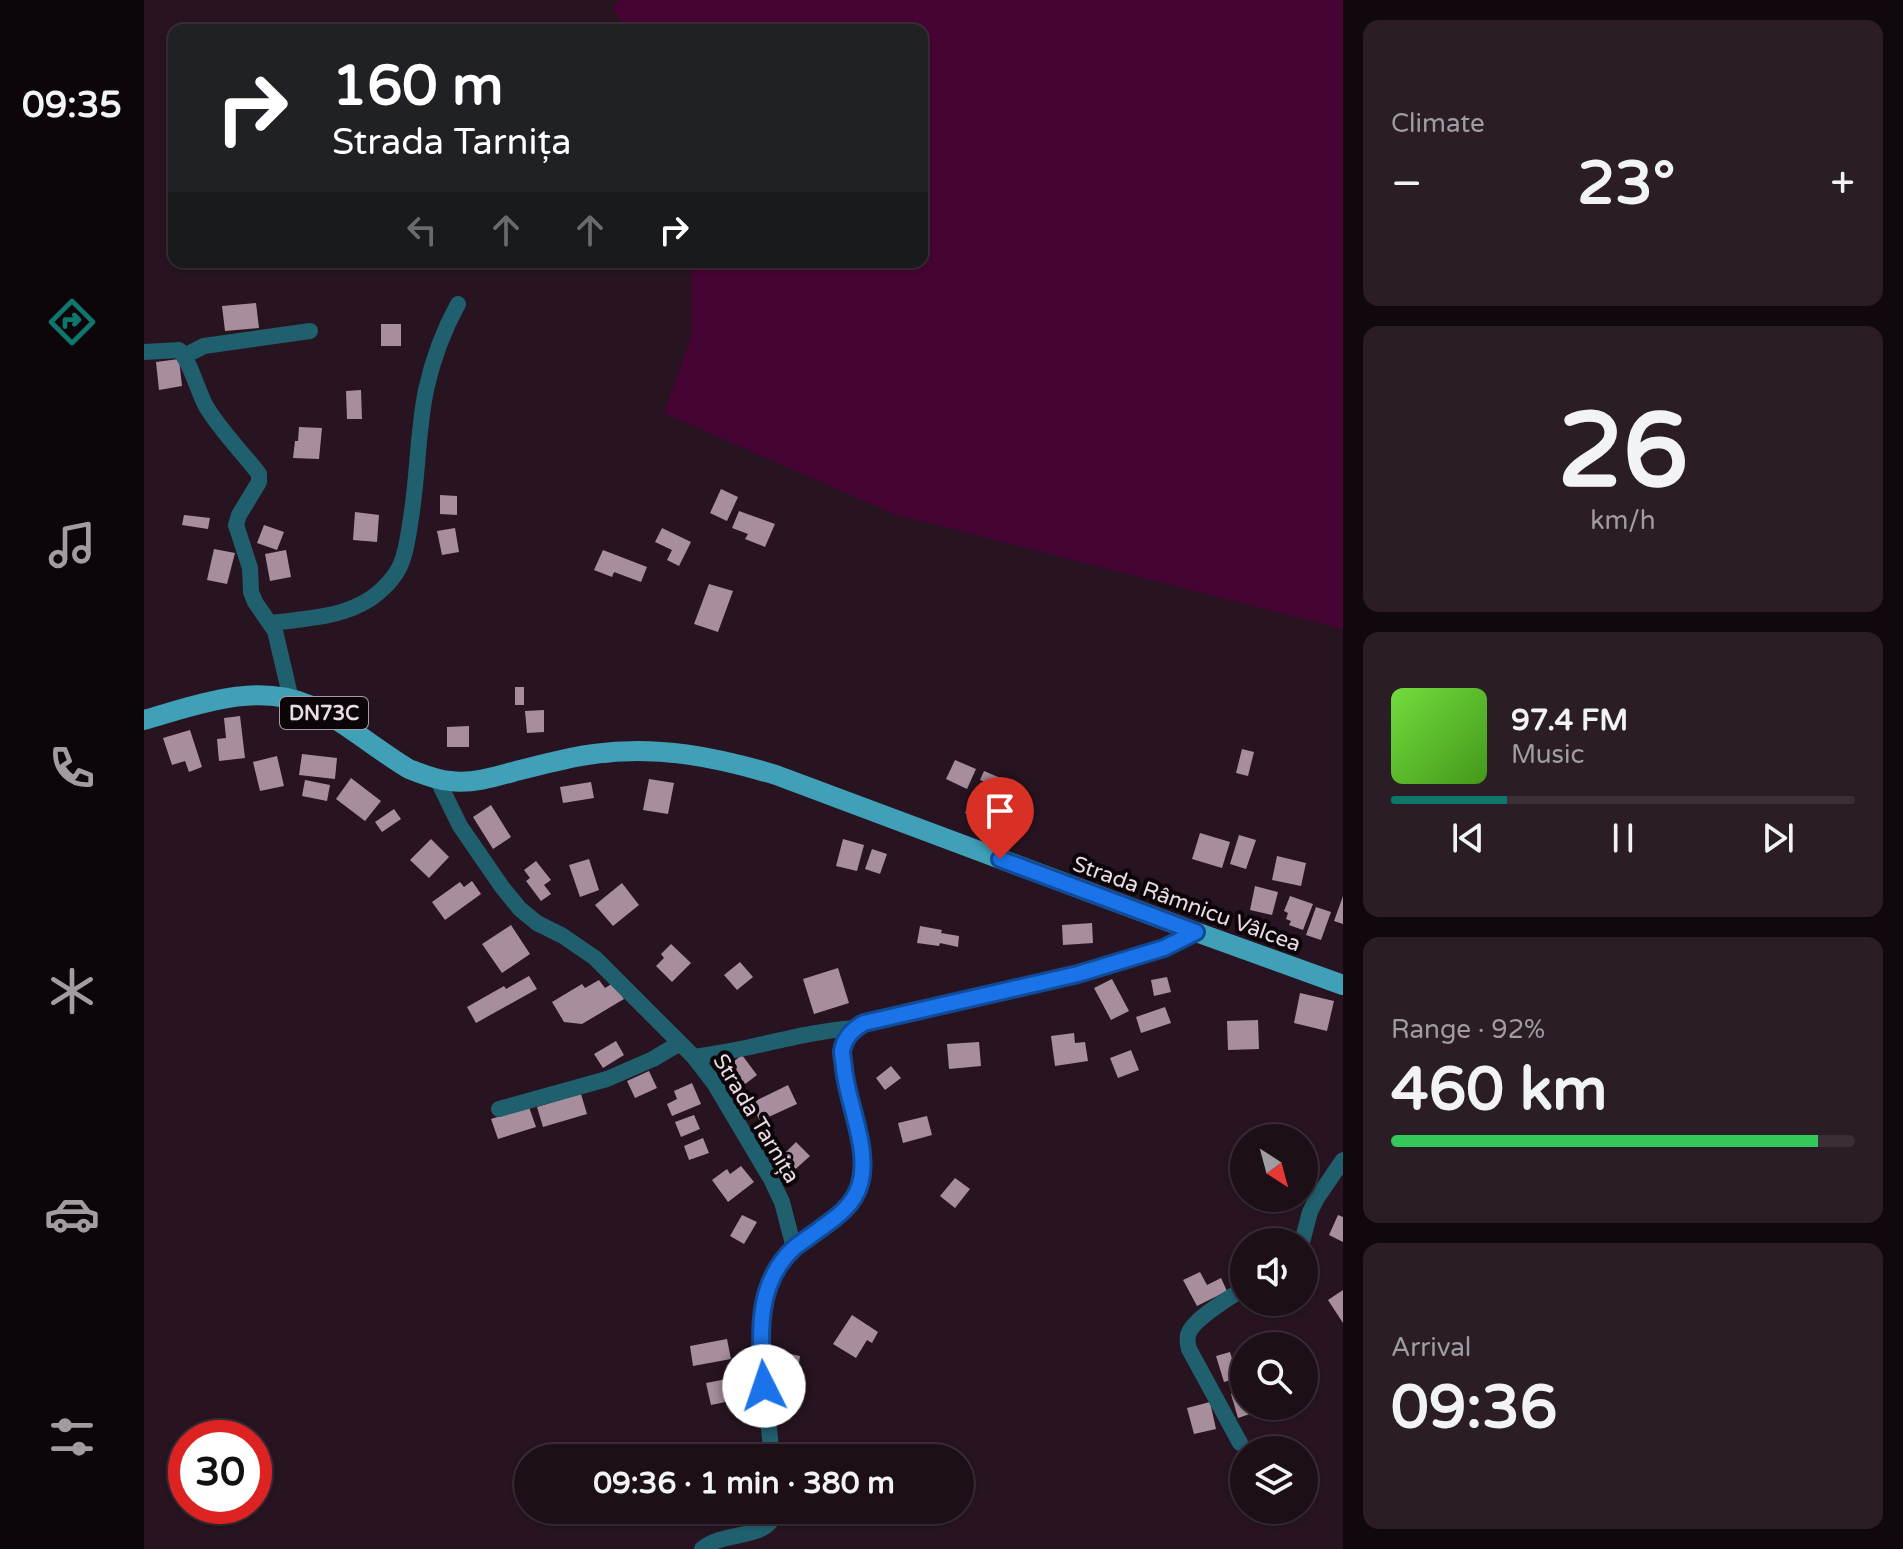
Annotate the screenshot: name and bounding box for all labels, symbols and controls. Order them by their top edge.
text: 160 m [332,53,503,120]
icon: right [200,56,304,160]
text: 09:35 [22,84,122,127]
text: Climate [1391,108,1485,139]
text: Strada Tarnița [332,121,571,164]
text: 23° [1577,148,1675,220]
text: − [1391,158,1422,211]
text: + [1830,158,1855,211]
icon: left [400,208,444,252]
icon: ahead [484,208,528,252]
icon: ahead [568,208,612,252]
icon: right [652,208,696,252]
icon: directions [44,294,100,350]
text: 26 [1558,390,1688,515]
text: km/h [1590,505,1656,536]
icon: music [44,517,100,573]
road number: DN73C [280,697,368,729]
text: 97.4 FM [1511,702,1628,739]
text: Music [1511,739,1584,770]
icon: phone [44,740,100,796]
pin [966,777,1034,859]
icon: arrive [978,789,1022,833]
icon: previous [1446,816,1490,860]
icon: pause [1601,816,1645,860]
icon: next [1756,816,1800,860]
street label: Strada Râmnicu Vâlcea [1069,851,1304,957]
icon: climate [44,963,100,1019]
text: Range · 92% [1391,1014,1545,1045]
street label: Strada Tarnița [707,1049,805,1188]
text: 460 km [1391,1054,1607,1126]
north arrow [1230,1124,1318,1212]
map controls [1230,1124,1318,1524]
icon: car [44,1186,100,1242]
button: sound [1230,1228,1318,1316]
button: search [1230,1332,1318,1420]
text: Arrival [1391,1332,1471,1363]
position arrow [722,1344,806,1428]
text: 09:36 [1391,1372,1557,1444]
icon: filters [44,1409,100,1465]
speed limit sign: 30 [168,1420,272,1524]
button: layers [1230,1436,1318,1524]
text: 09:36 · 1 min · 380 m [593,1465,895,1502]

